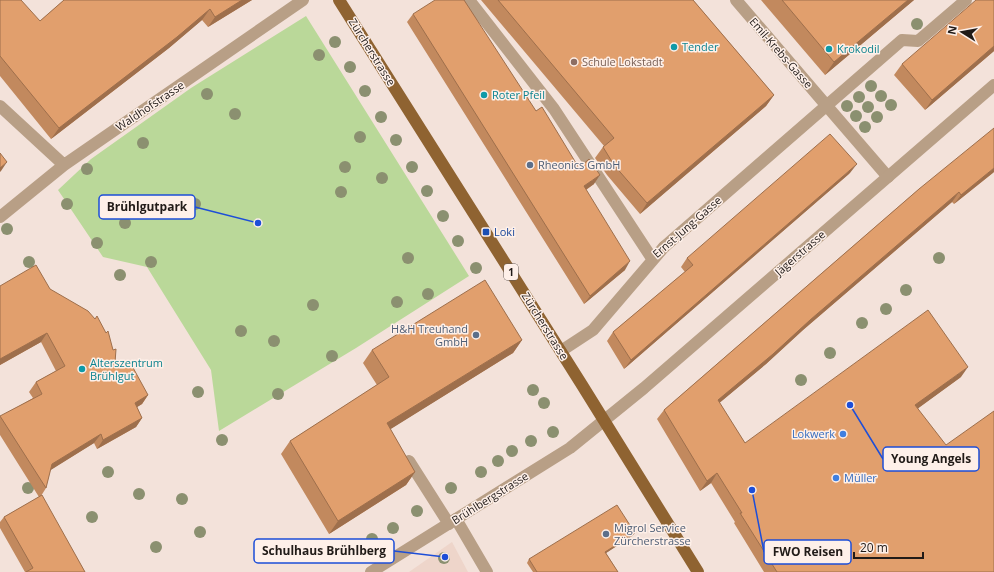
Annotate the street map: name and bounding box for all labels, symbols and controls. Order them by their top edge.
north arrow [942,12,982,52]
street label: Emil-Krebs-Gasse [746,14,816,91]
street label: Zürcherstrasse [346,15,399,88]
text: N [943,24,960,36]
place label: Tender [682,39,719,54]
place label: Krokodil [837,41,880,56]
marker: Tender [669,42,679,52]
marker: Krokodil [824,44,834,54]
place label: Schule Lokstadt [582,54,663,69]
marker: Schule Lokstadt [569,57,579,67]
street label: Waldhofstrasse [113,77,187,134]
place label: Roter Pfeil [492,87,545,102]
marker: Roter Pfeil [479,90,489,100]
place label: Rheonics GmbH [538,157,620,172]
marker: Rheonics GmbH [525,160,535,170]
street label: Ernst-Jung-Gasse [649,192,724,261]
callout: Brühlgutpark [99,195,195,219]
text: Brühlgutpark [107,198,188,215]
place label: Loki [494,224,515,239]
marker: Loki [481,227,491,237]
street label: Jägerstrasse [771,227,828,279]
road number: 1 [504,264,518,280]
street label: Zürcherstrasse [519,289,572,362]
place label: H&H Treuhand GmbH [391,321,468,349]
marker: H&H Treuhand GmbH [471,330,481,340]
place label: Alterszentrum Brühlgut [90,355,163,383]
marker: Alterszentrum Brühlgut [77,364,87,374]
place label: Lokwerk [792,426,835,441]
marker: Lokwerk [838,429,848,439]
callout: Young Angels [883,447,979,471]
text: Young Angels [891,450,971,467]
street label: Brühlbergstrasse [449,468,531,527]
place label: Müller [844,470,877,485]
marker: Müller [831,473,841,483]
place label: Migrol Service Zürcherstrasse [614,520,691,548]
marker: Migrol Service Zürcherstrasse [601,529,611,539]
scale bar [854,534,923,560]
callout: Schulhaus Brühlberg [254,539,394,563]
text: 20 m [860,539,888,556]
callout: FWO Reisen [764,540,851,564]
text: Schulhaus Brühlberg [262,542,386,559]
text: FWO Reisen [773,543,843,560]

